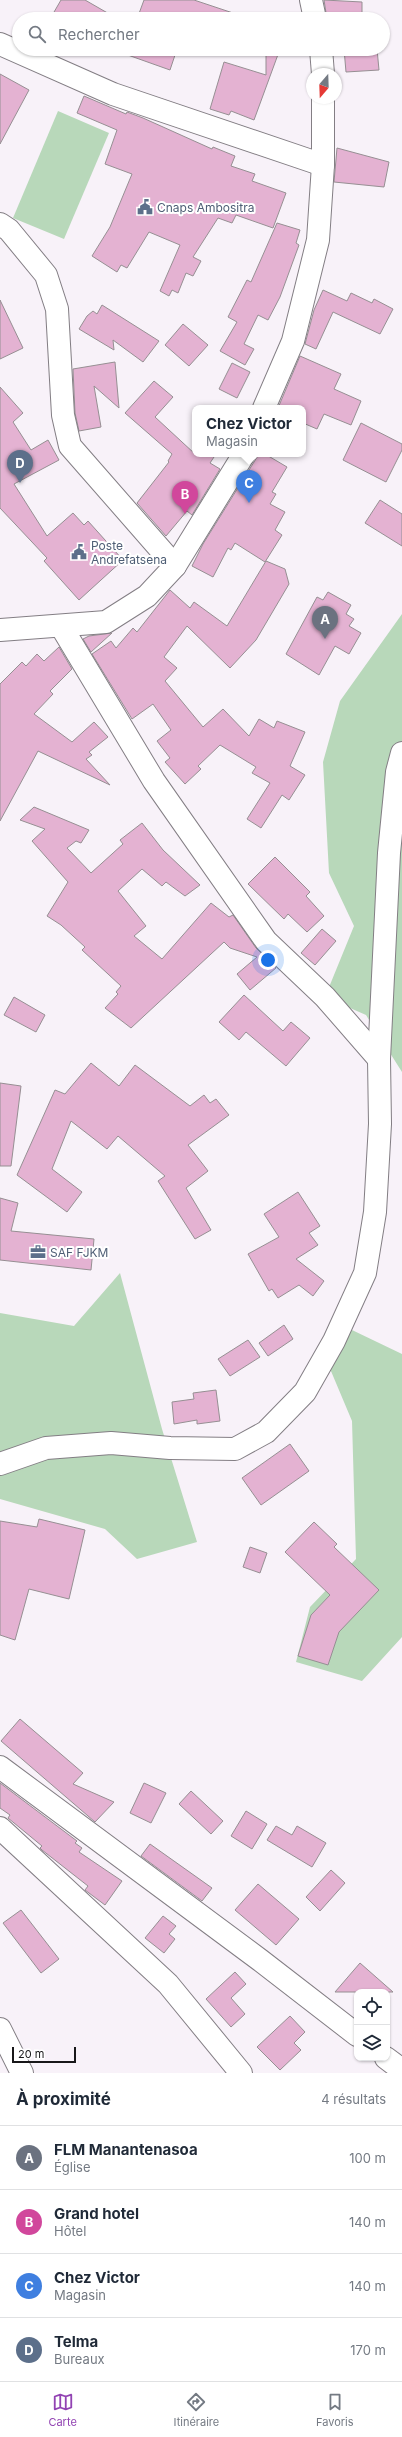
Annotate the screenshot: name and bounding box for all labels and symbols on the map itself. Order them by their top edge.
north arrow [306,68,342,104]
public building icon: Cnaps Ambositra [136,198,154,216]
place label: Cnaps Ambositra [157,200,254,215]
pin: D [7,450,33,483]
pin: C [236,470,262,503]
pin: B [172,481,198,514]
place label: Poste Andrefatsena [91,538,167,567]
public building icon: Poste Andrefatsena [70,543,88,561]
pin: A [312,606,338,639]
your location [258,950,278,970]
office icon: SAF FJKM [29,1243,47,1261]
place label: SAF FJKM [50,1245,108,1260]
scale bar [12,2045,76,2064]

